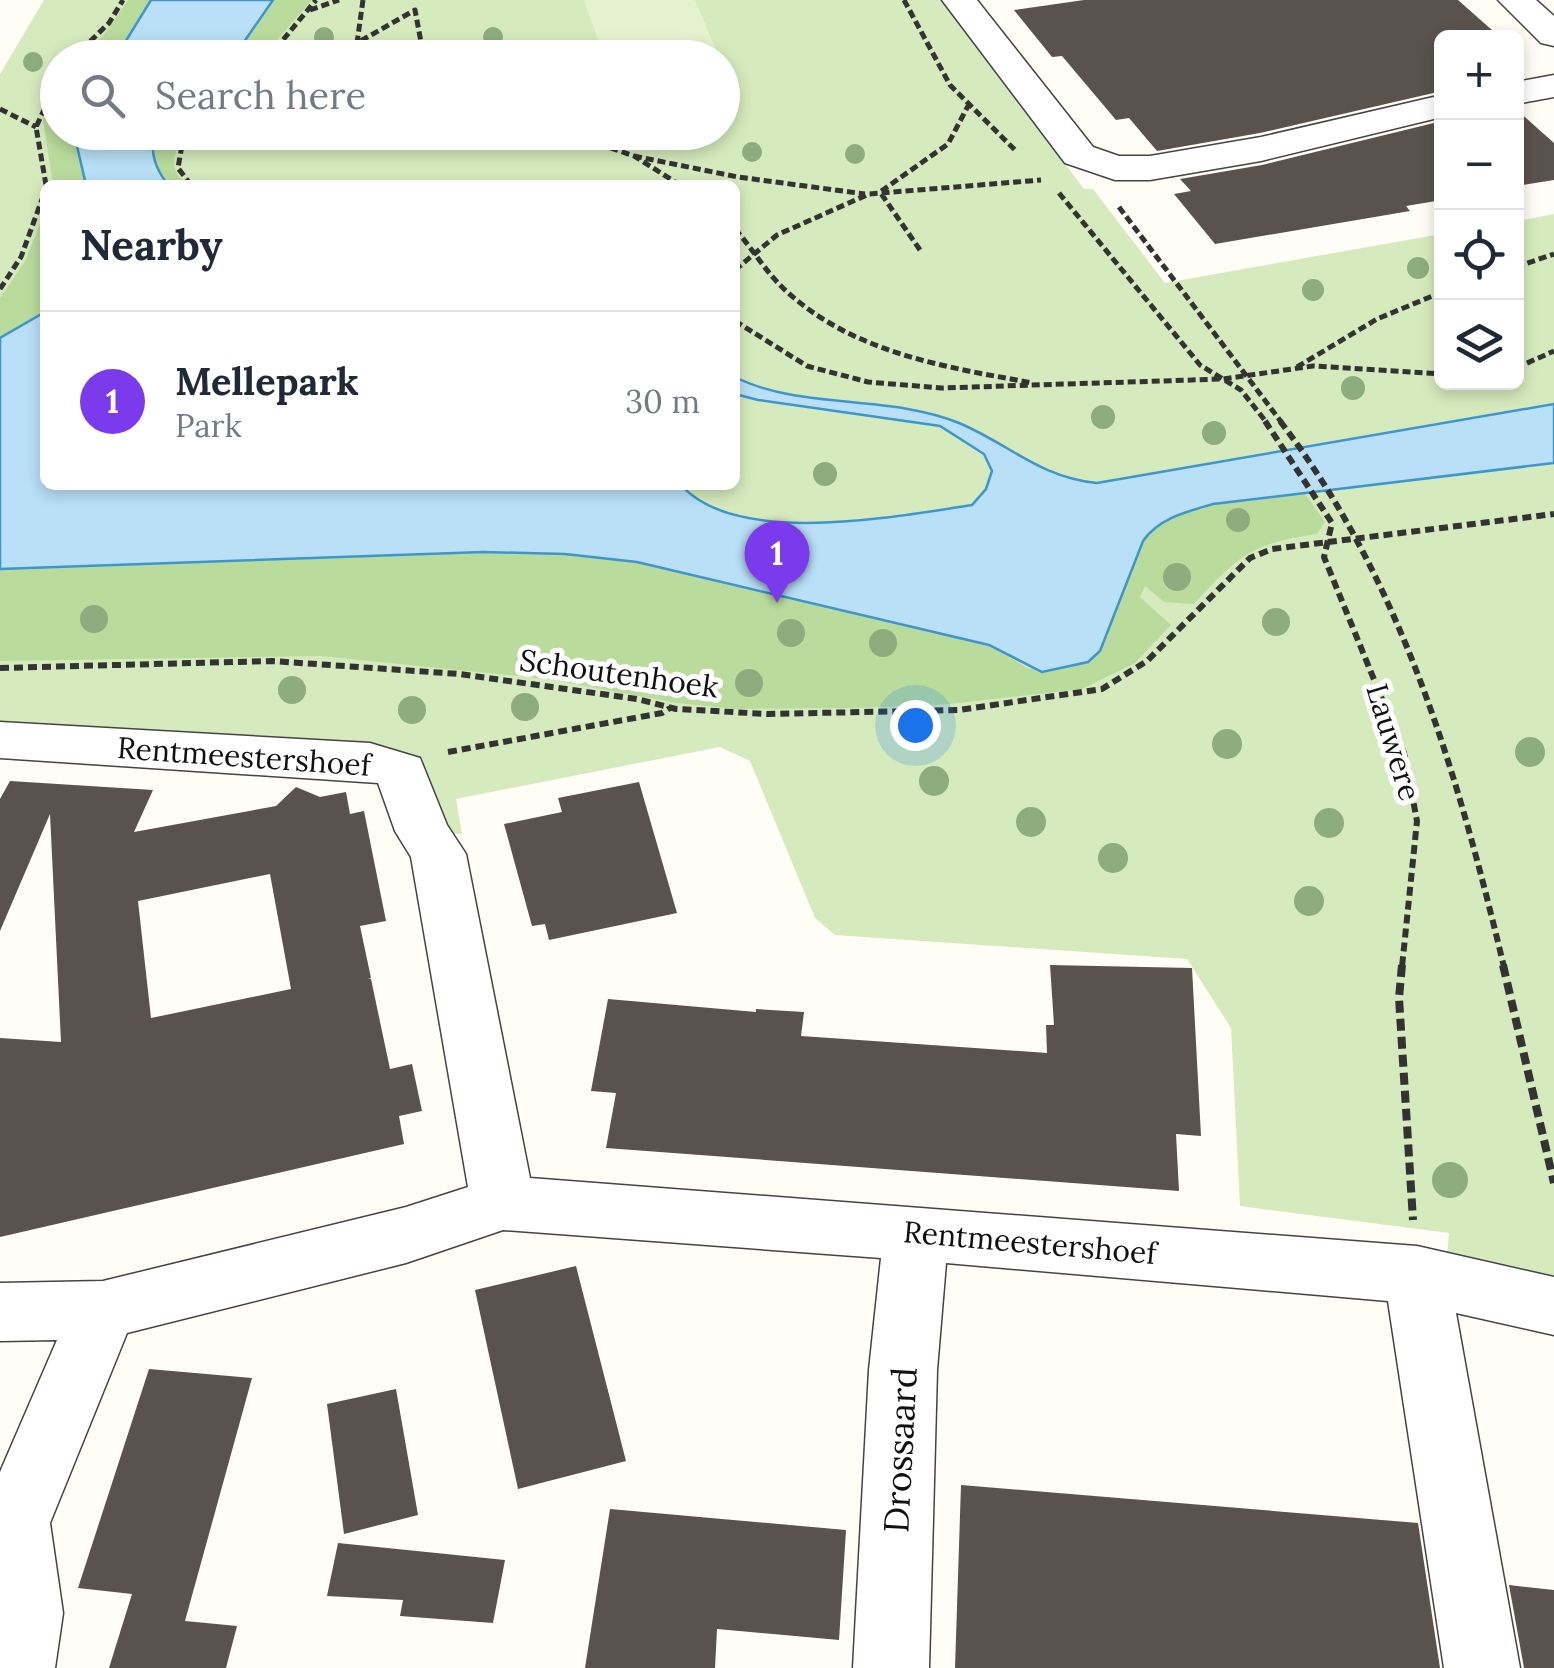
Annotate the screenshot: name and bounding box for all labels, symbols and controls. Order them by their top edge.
map controls [1434,30,1524,390]
button: + [1434,30,1524,120]
search box [40,40,740,150]
icon: search [75,68,130,123]
text: Search here [155,71,366,119]
button: − [1434,120,1524,210]
button: locate [1434,210,1524,300]
text: Nearby [80,218,223,272]
button: layers [1434,300,1524,390]
text: Mellepark [175,357,359,405]
text: 1 [106,381,119,422]
text: 30 m [625,381,700,422]
text: Park [175,405,242,446]
pin: 1 [744,520,810,603]
street label: Schoutenhoek [517,640,721,706]
street label: Lauwere [1358,679,1430,805]
your location [890,700,941,751]
street label: Rentmeestershoef [116,728,374,784]
street label: Rentmeestershoef [902,1212,1160,1272]
street label: Drossaard [873,1366,927,1534]

